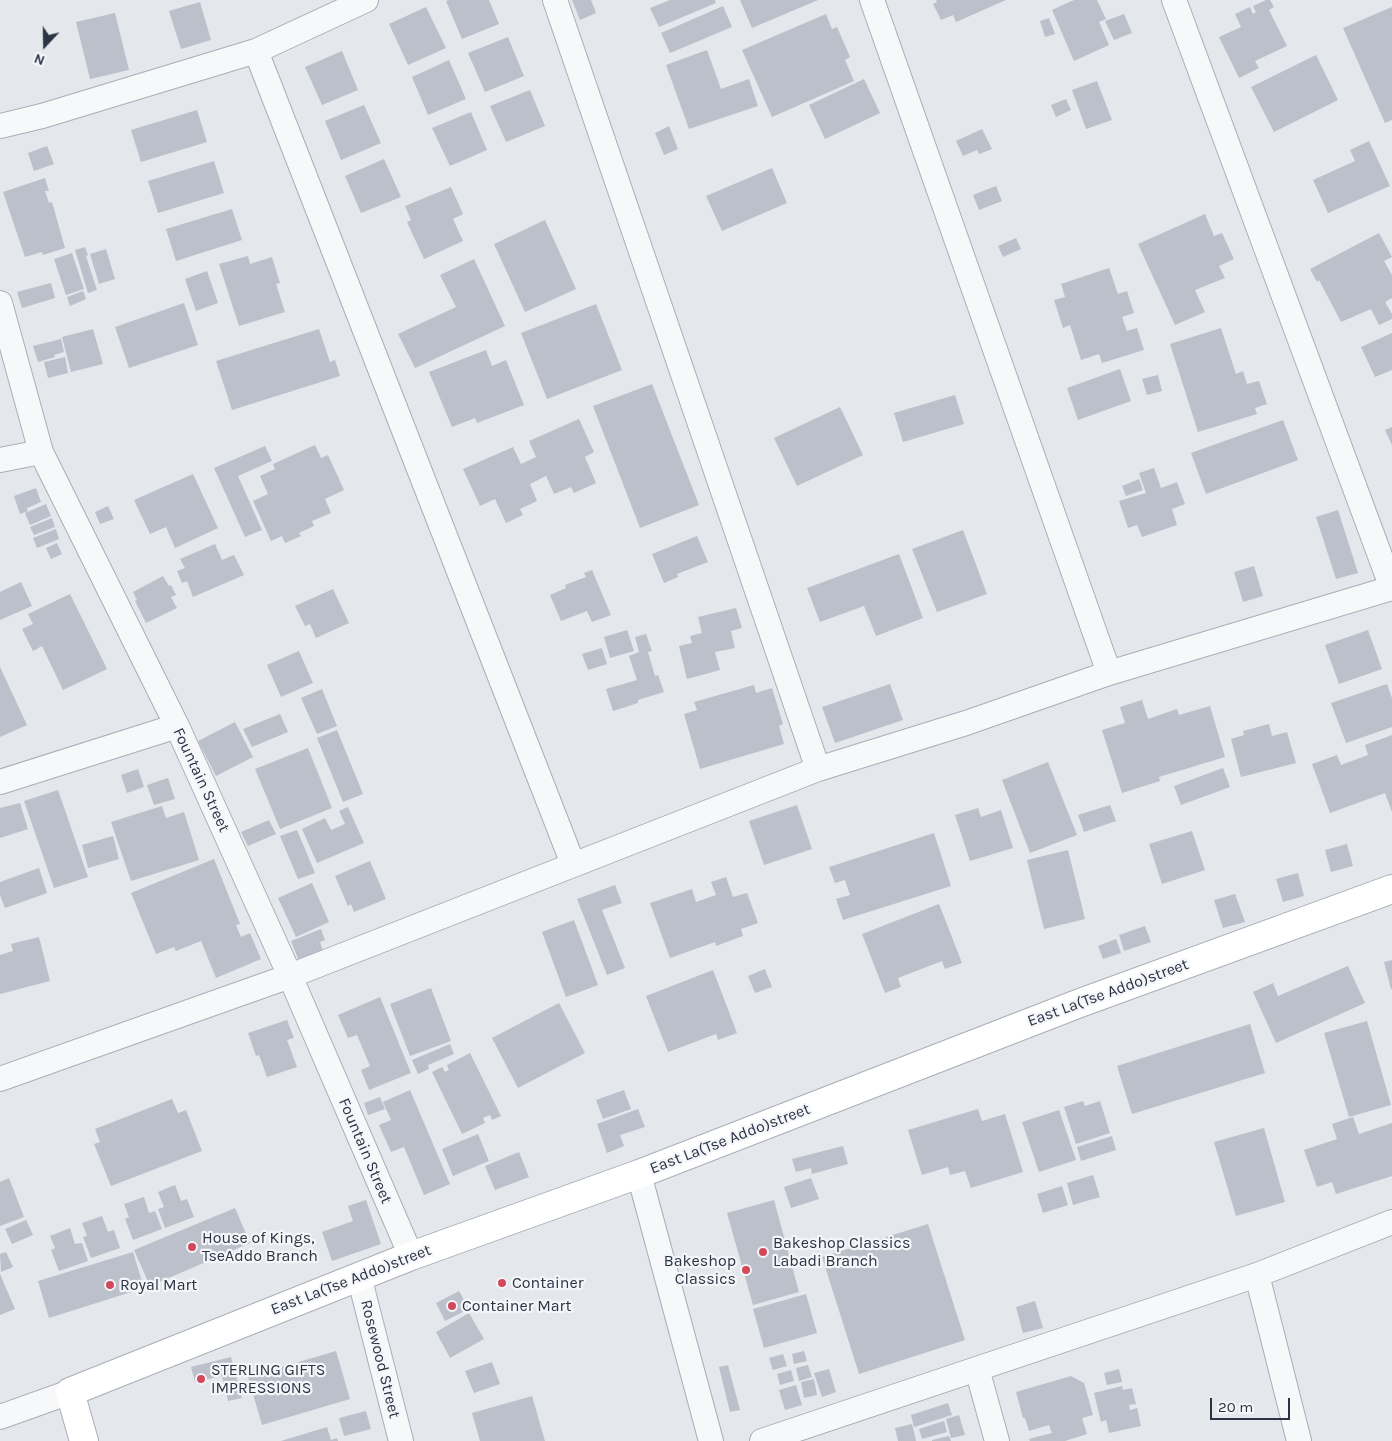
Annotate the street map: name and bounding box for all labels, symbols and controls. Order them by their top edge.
north arrow [20,20,70,70]
text: N [32,50,47,69]
street label: Fountain Street [168,725,234,835]
street label: East La(Tse Addo)street [1025,955,1191,1031]
street label: Fountain Street [334,1095,396,1207]
street label: East La(Tse Addo)street [647,1100,813,1178]
place label: House of Kings, TseAddo Branch [202,1228,318,1266]
place label: Bakeshop Classics Labadi Branch [773,1233,910,1271]
marker: House of Kings, TseAddo Branch [186,1241,198,1253]
street label: East La(Tse Addo)street [268,1241,434,1319]
marker: Bakeshop Classics Labadi Branch [757,1246,769,1258]
place label: Bakeshop Classics [664,1251,736,1289]
marker: Bakeshop Classics [740,1264,752,1276]
place label: Container [512,1273,583,1293]
place label: Royal Mart [120,1275,197,1295]
marker: Container [496,1277,508,1289]
marker: Royal Mart [104,1279,116,1291]
place label: Container Mart [462,1296,571,1316]
street label: Rosewood Street [356,1298,404,1420]
marker: Container Mart [446,1300,458,1312]
place label: STERLING GIFTS IMPRESSIONS [211,1360,325,1398]
marker: STERLING GIFTS IMPRESSIONS [195,1373,207,1385]
scale bar [1212,1388,1292,1420]
text: 20 m [1218,1398,1253,1416]

